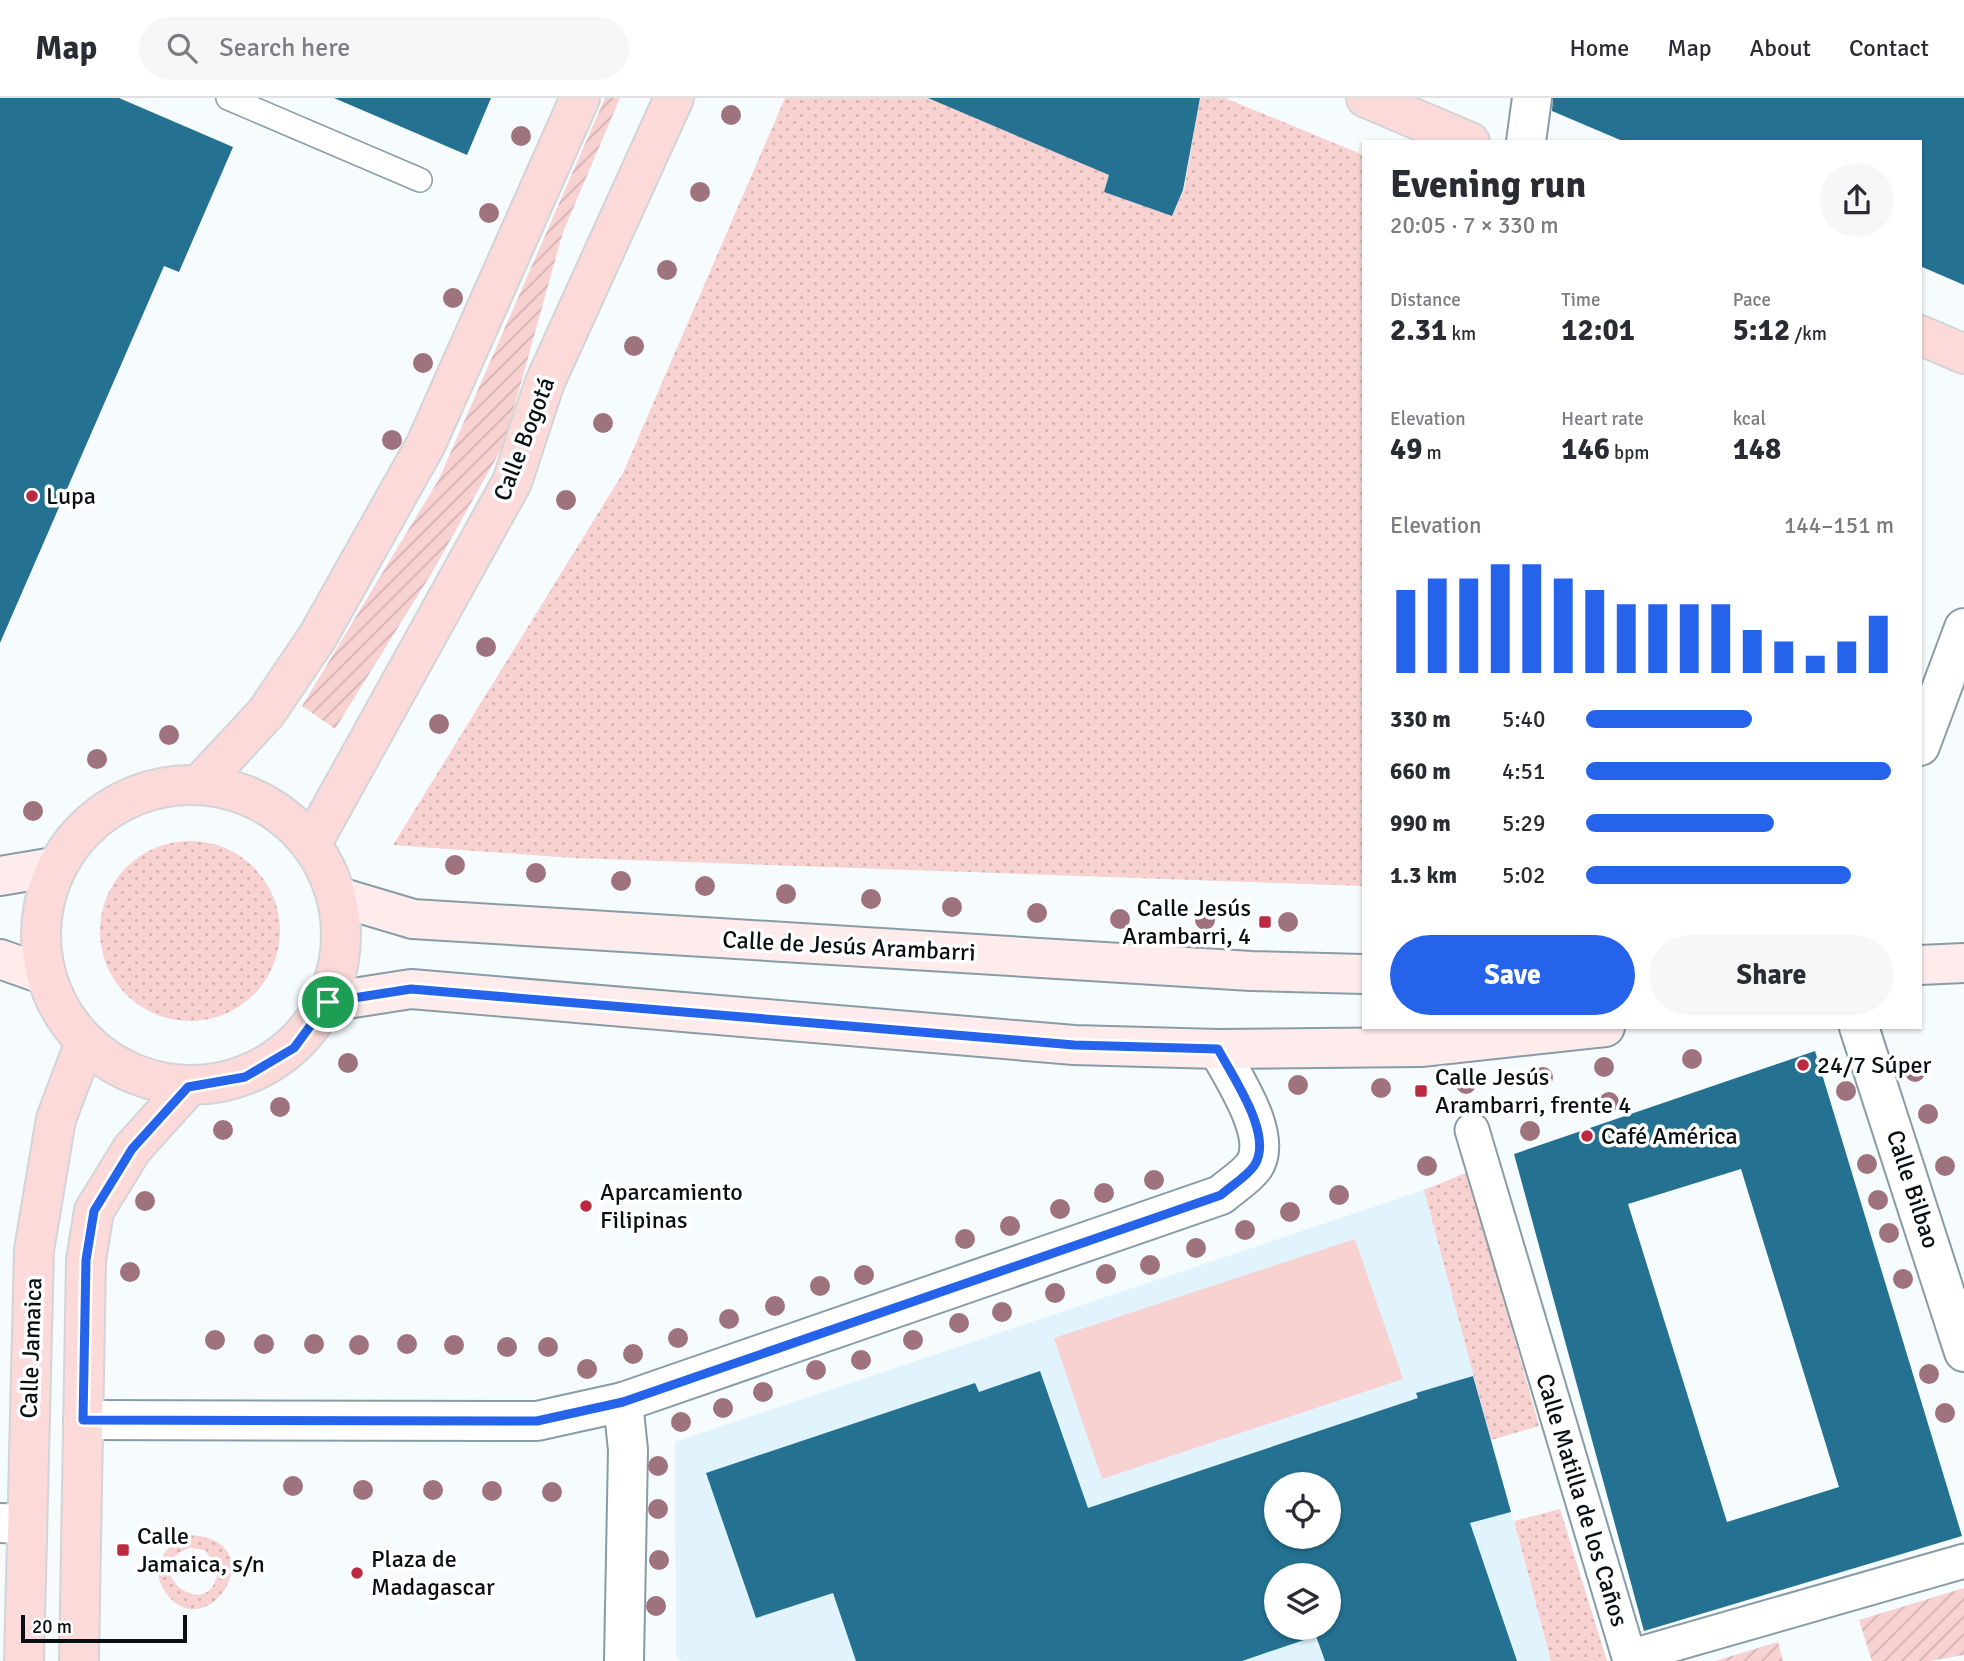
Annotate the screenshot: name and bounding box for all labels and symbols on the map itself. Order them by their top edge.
street label: Calle Bogotá [487,373,561,505]
place label: Lupa [46,481,96,511]
marker: Lupa [24,488,40,504]
place label: Calle Jesús Arambarri, 4 [1122,893,1251,951]
marker: Calle Jesús Arambarri, 4 [1257,914,1273,930]
street label: Calle de Jesús Arambarri [722,924,976,968]
pin [298,972,358,1032]
place label: 24/7 Súper [1817,1050,1931,1080]
marker: 24/7 Súper [1795,1057,1811,1073]
place label: Calle Jesús Arambarri, frente 4 [1435,1062,1631,1120]
marker: Calle Jesús Arambarri, frente 4 [1413,1083,1429,1099]
place label: Café América [1601,1121,1738,1151]
street label: Calle Bilbao [1880,1126,1946,1252]
marker: Café América [1579,1128,1595,1144]
place label: Aparcamiento Filipinas [600,1177,743,1235]
marker: Aparcamiento Filipinas [578,1198,594,1214]
street label: Calle Jamaica [14,1277,48,1419]
street label: Calle Matilla de los Caños [1529,1370,1635,1630]
place label: Calle Jamaica, s/n [137,1521,265,1579]
marker: Calle Jamaica, s/n [115,1542,131,1558]
place label: Plaza de Madagascar [371,1544,495,1602]
marker: Plaza de Madagascar [349,1565,365,1581]
scale bar [21,1612,187,1644]

